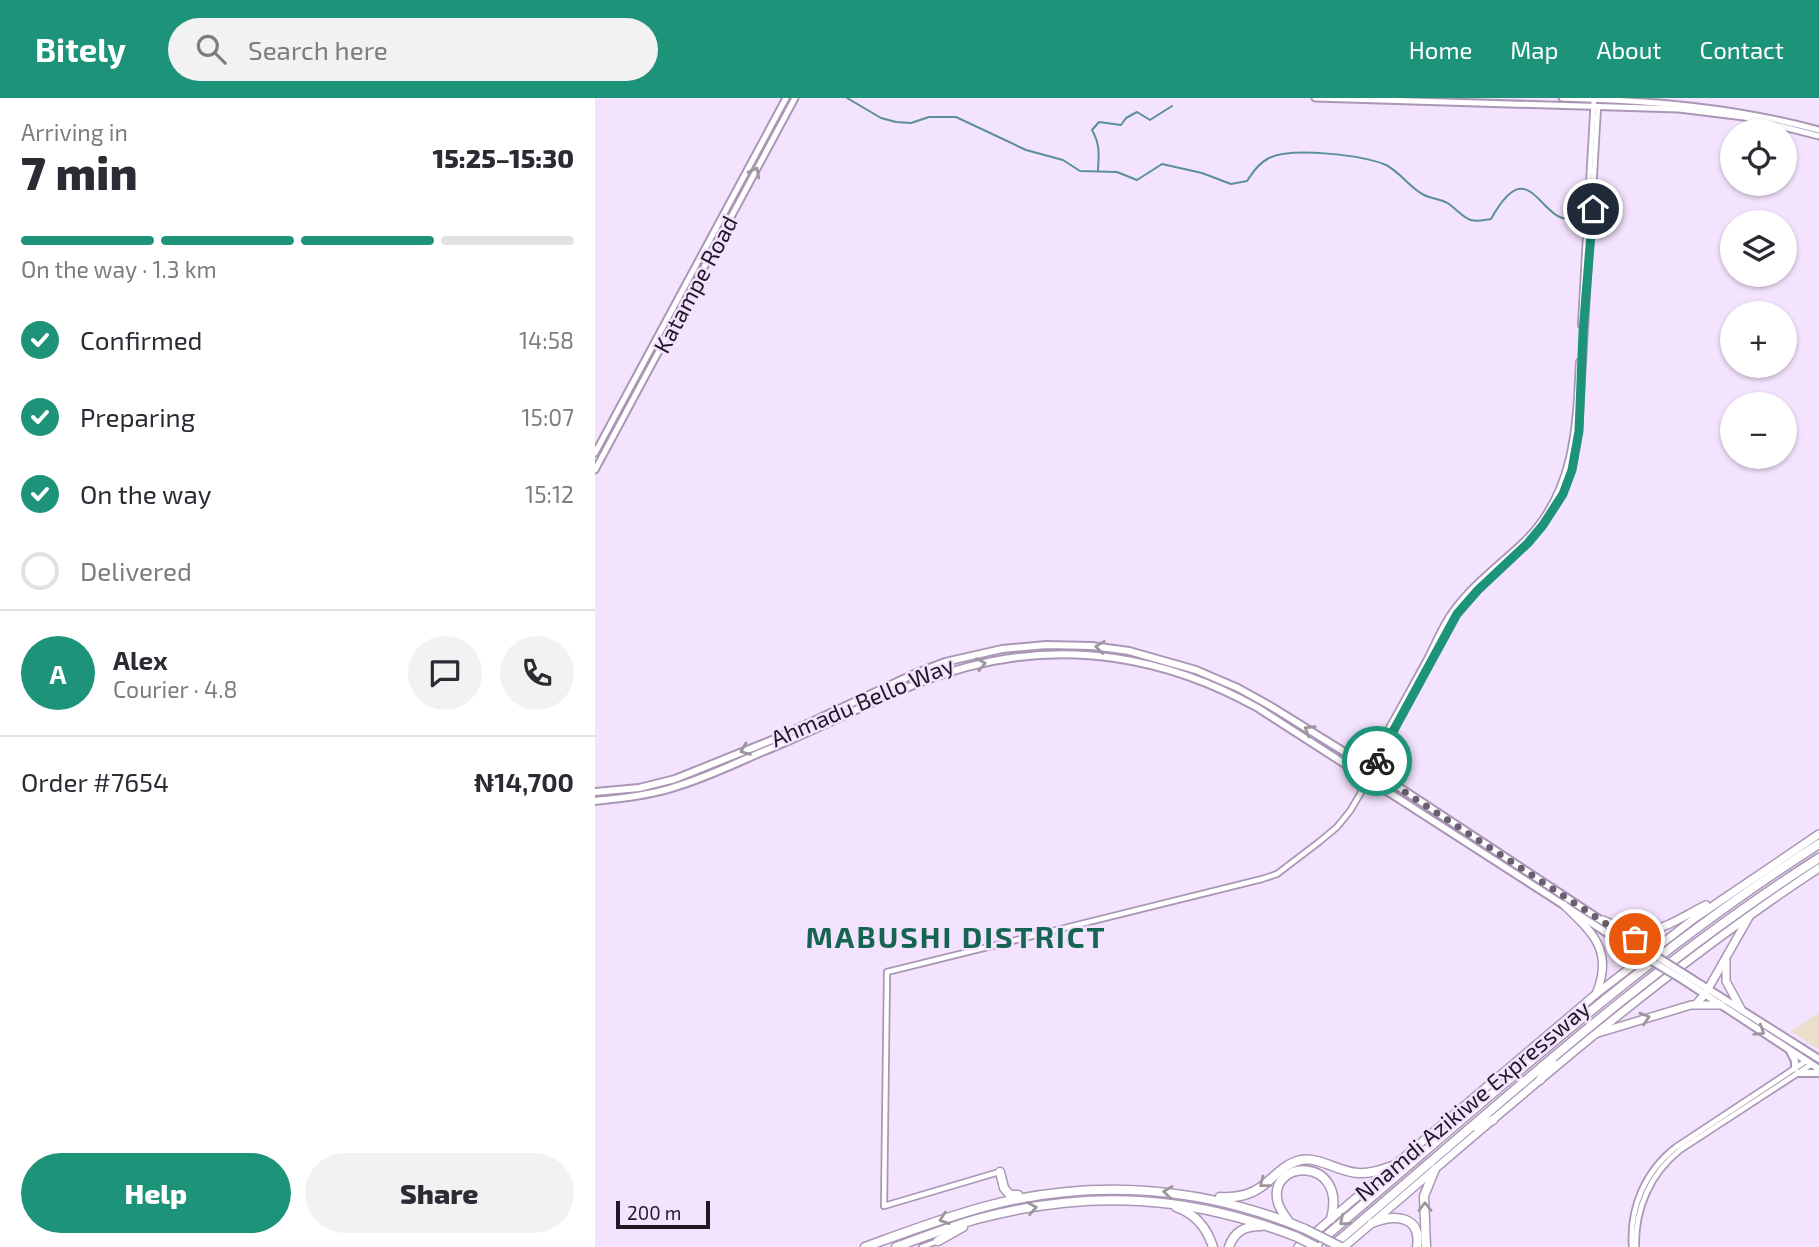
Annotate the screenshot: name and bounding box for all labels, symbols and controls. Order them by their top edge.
search box [168,18,658,81]
text: Bitely [35,29,126,69]
icon: search [192,30,230,68]
text: Search here [248,34,388,65]
text: Home [1409,35,1472,64]
text: Map [1510,35,1558,64]
text: About [1596,35,1662,64]
text: Contact [1700,35,1784,64]
text: Arriving in [21,118,128,146]
map controls [1720,119,1797,469]
button: locate [1720,119,1797,196]
text: 15:25–15:30 [433,142,574,173]
text: 7 min [21,144,138,199]
one-way arrow [747,167,760,180]
pin [1563,179,1623,239]
icon: home [1574,190,1612,228]
button: layers [1720,210,1797,287]
street label: Katampe Road [647,211,743,357]
text: On the way · 1.3 km [21,255,217,283]
button: + [1720,301,1797,378]
icon: check [21,321,59,359]
text: Confirmed [80,324,203,355]
text: 14:58 [519,326,574,354]
button: − [1720,392,1797,469]
icon: check [21,398,59,436]
text: Preparing [80,401,195,432]
text: 15:07 [521,403,574,431]
icon: check [21,475,59,513]
text: On the way [80,478,211,509]
text: 15:12 [525,480,574,508]
text: Delivered [80,555,192,586]
button: chat [408,636,482,710]
button: phone [500,636,574,710]
one-way arrow [1094,639,1105,654]
text: Alex [113,644,168,675]
street label: Ahmadu Bello Way [766,650,958,752]
text: A [50,658,66,689]
one-way arrow [975,658,987,673]
text: Courier · 4.8 [113,675,237,703]
one-way arrow [1303,725,1316,738]
courier [1342,726,1412,796]
one-way arrow [740,741,752,755]
icon: bike [1358,742,1396,780]
text: Order #7654 [21,766,169,797]
text: ₦14,700 [474,766,574,797]
pin [1605,909,1665,969]
district label: MABUSHI DISTRICT [805,918,1107,954]
icon: bag [1616,920,1654,958]
street label: Nnamdi Azikiwe Expressway [1349,993,1595,1207]
one-way arrow [1639,1012,1651,1027]
one-way arrow [1753,1023,1766,1036]
button: Help [21,1153,291,1233]
button: Share [305,1153,574,1233]
one-way arrow [1259,1175,1271,1188]
one-way arrow [1162,1184,1174,1199]
scale bar [616,1198,711,1230]
text: 200 m [627,1201,681,1224]
one-way arrow [1026,1201,1038,1216]
one-way arrow [1417,1201,1433,1212]
one-way arrow [939,1211,951,1225]
one-way arrow [1339,1213,1352,1225]

